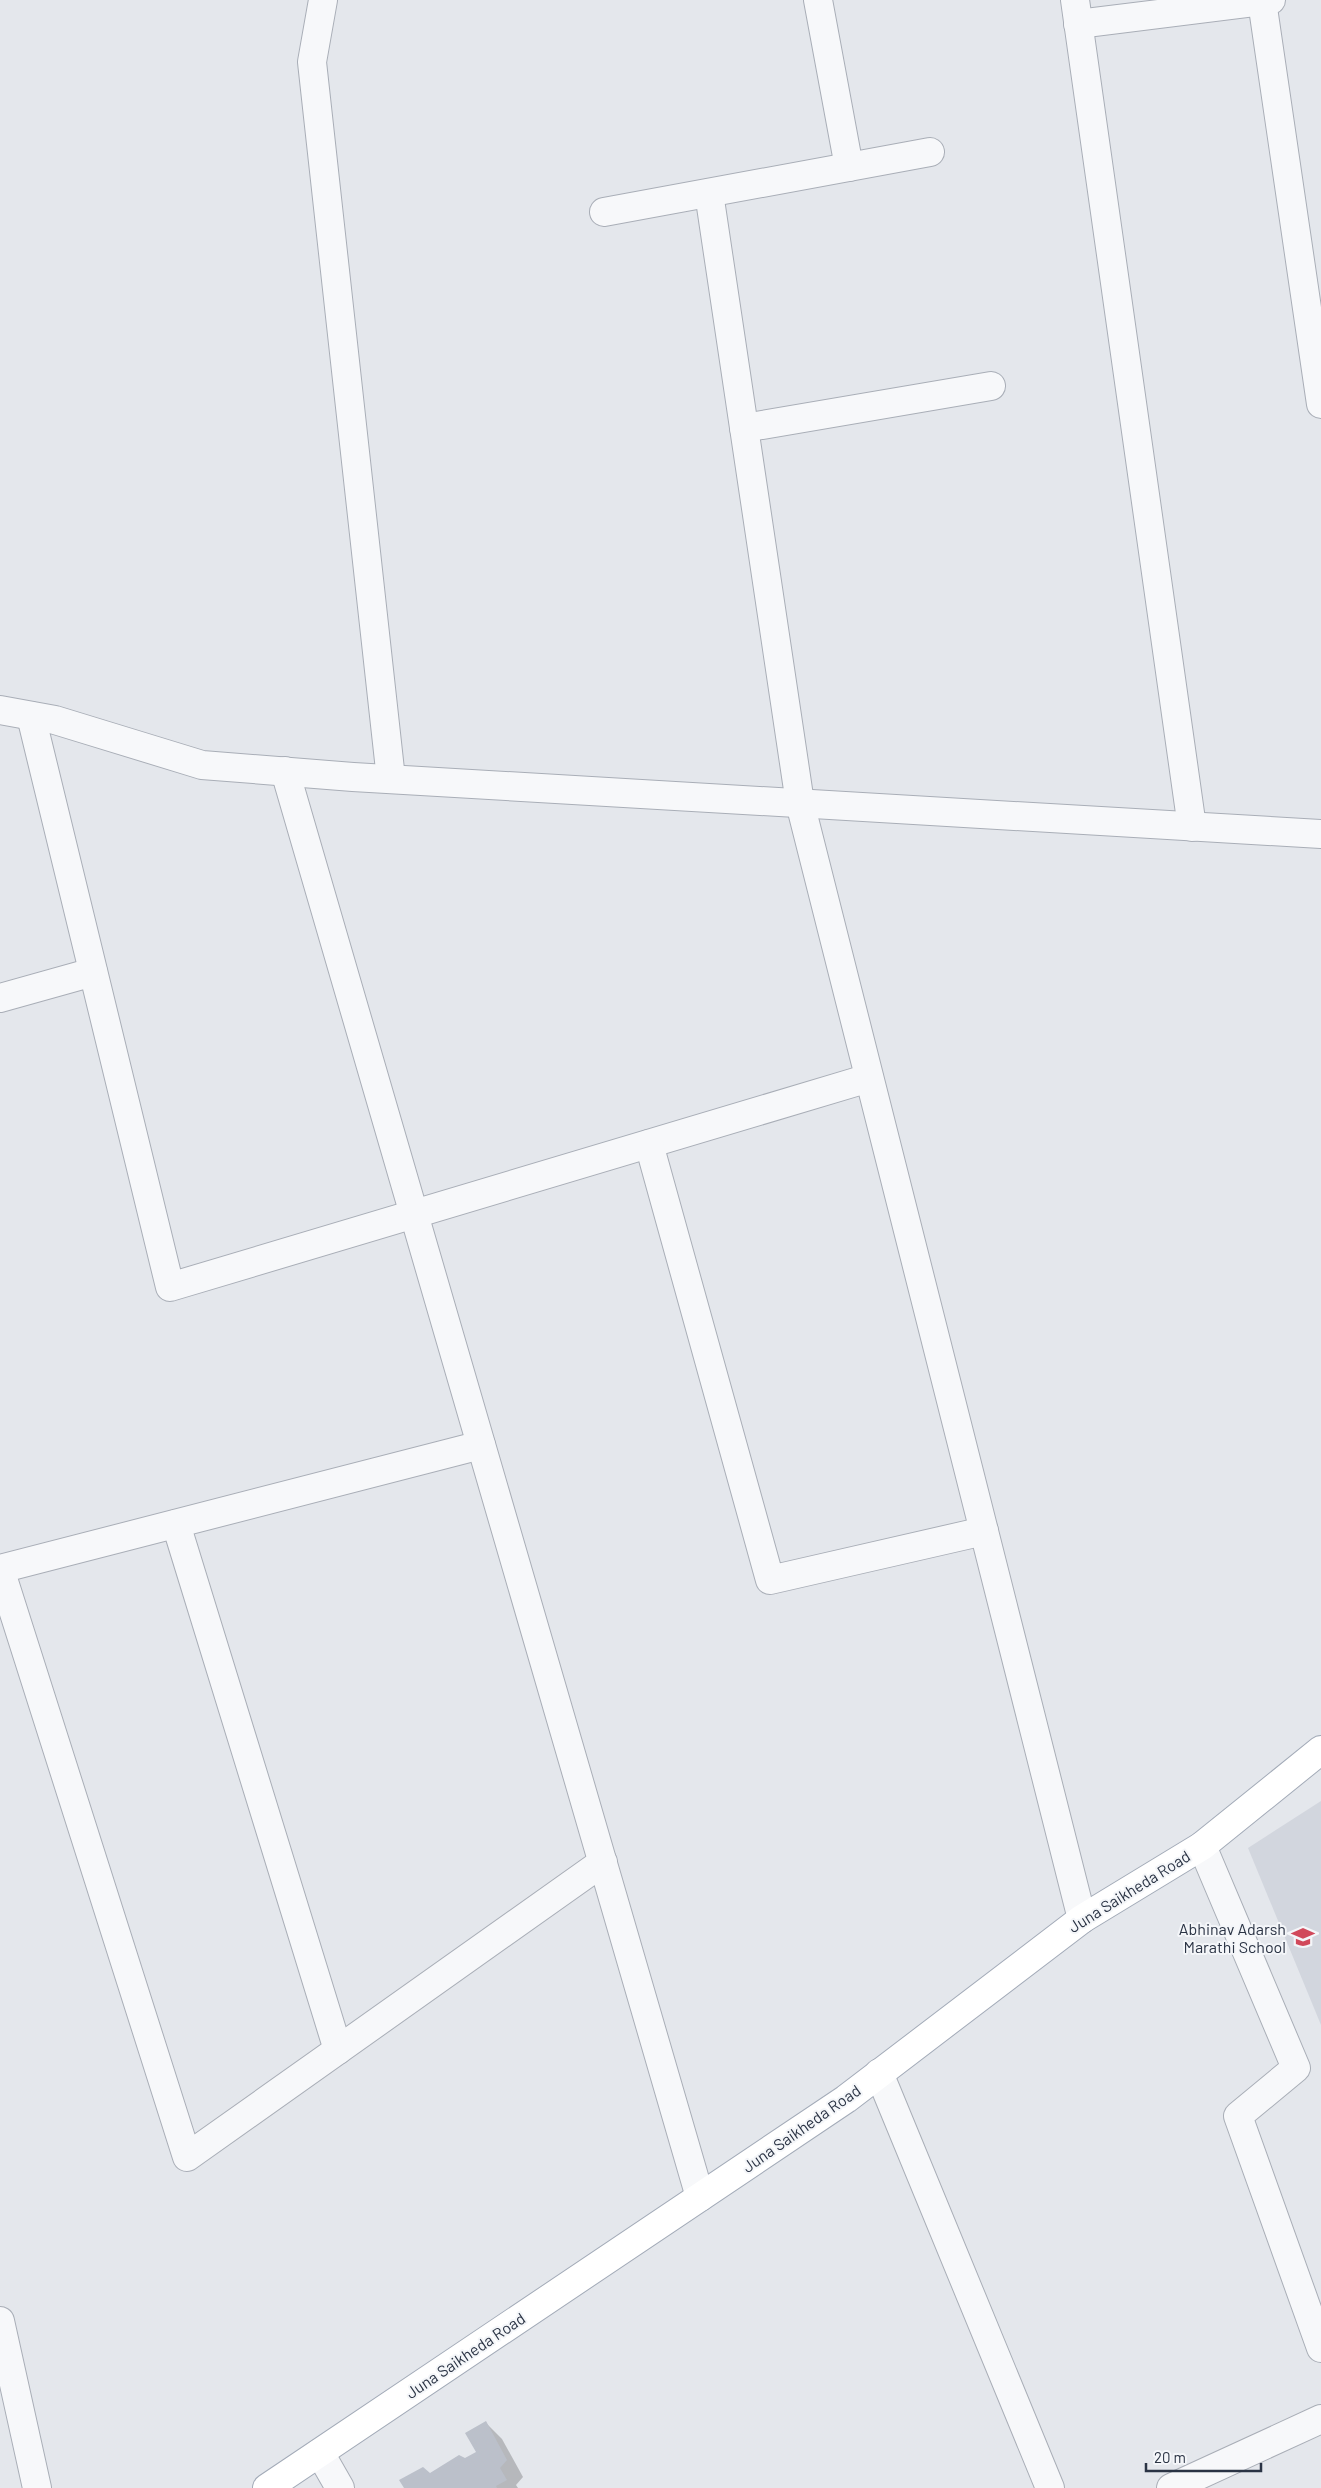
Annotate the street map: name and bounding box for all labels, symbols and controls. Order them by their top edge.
street label: Juna Saikheda Road [1065,1846,1193,1936]
place label: Abhinav Adarsh Marathi School [1179,1919,1286,1956]
school or university icon: Abhinav Adarsh Marathi School [1290,1924,1316,1950]
street label: Juna Saikheda Road [738,2080,864,2176]
street label: Juna Saikheda Road [402,2308,528,2402]
scale bar [1146,2440,1261,2472]
text: 20 m [1154,2448,1186,2466]

